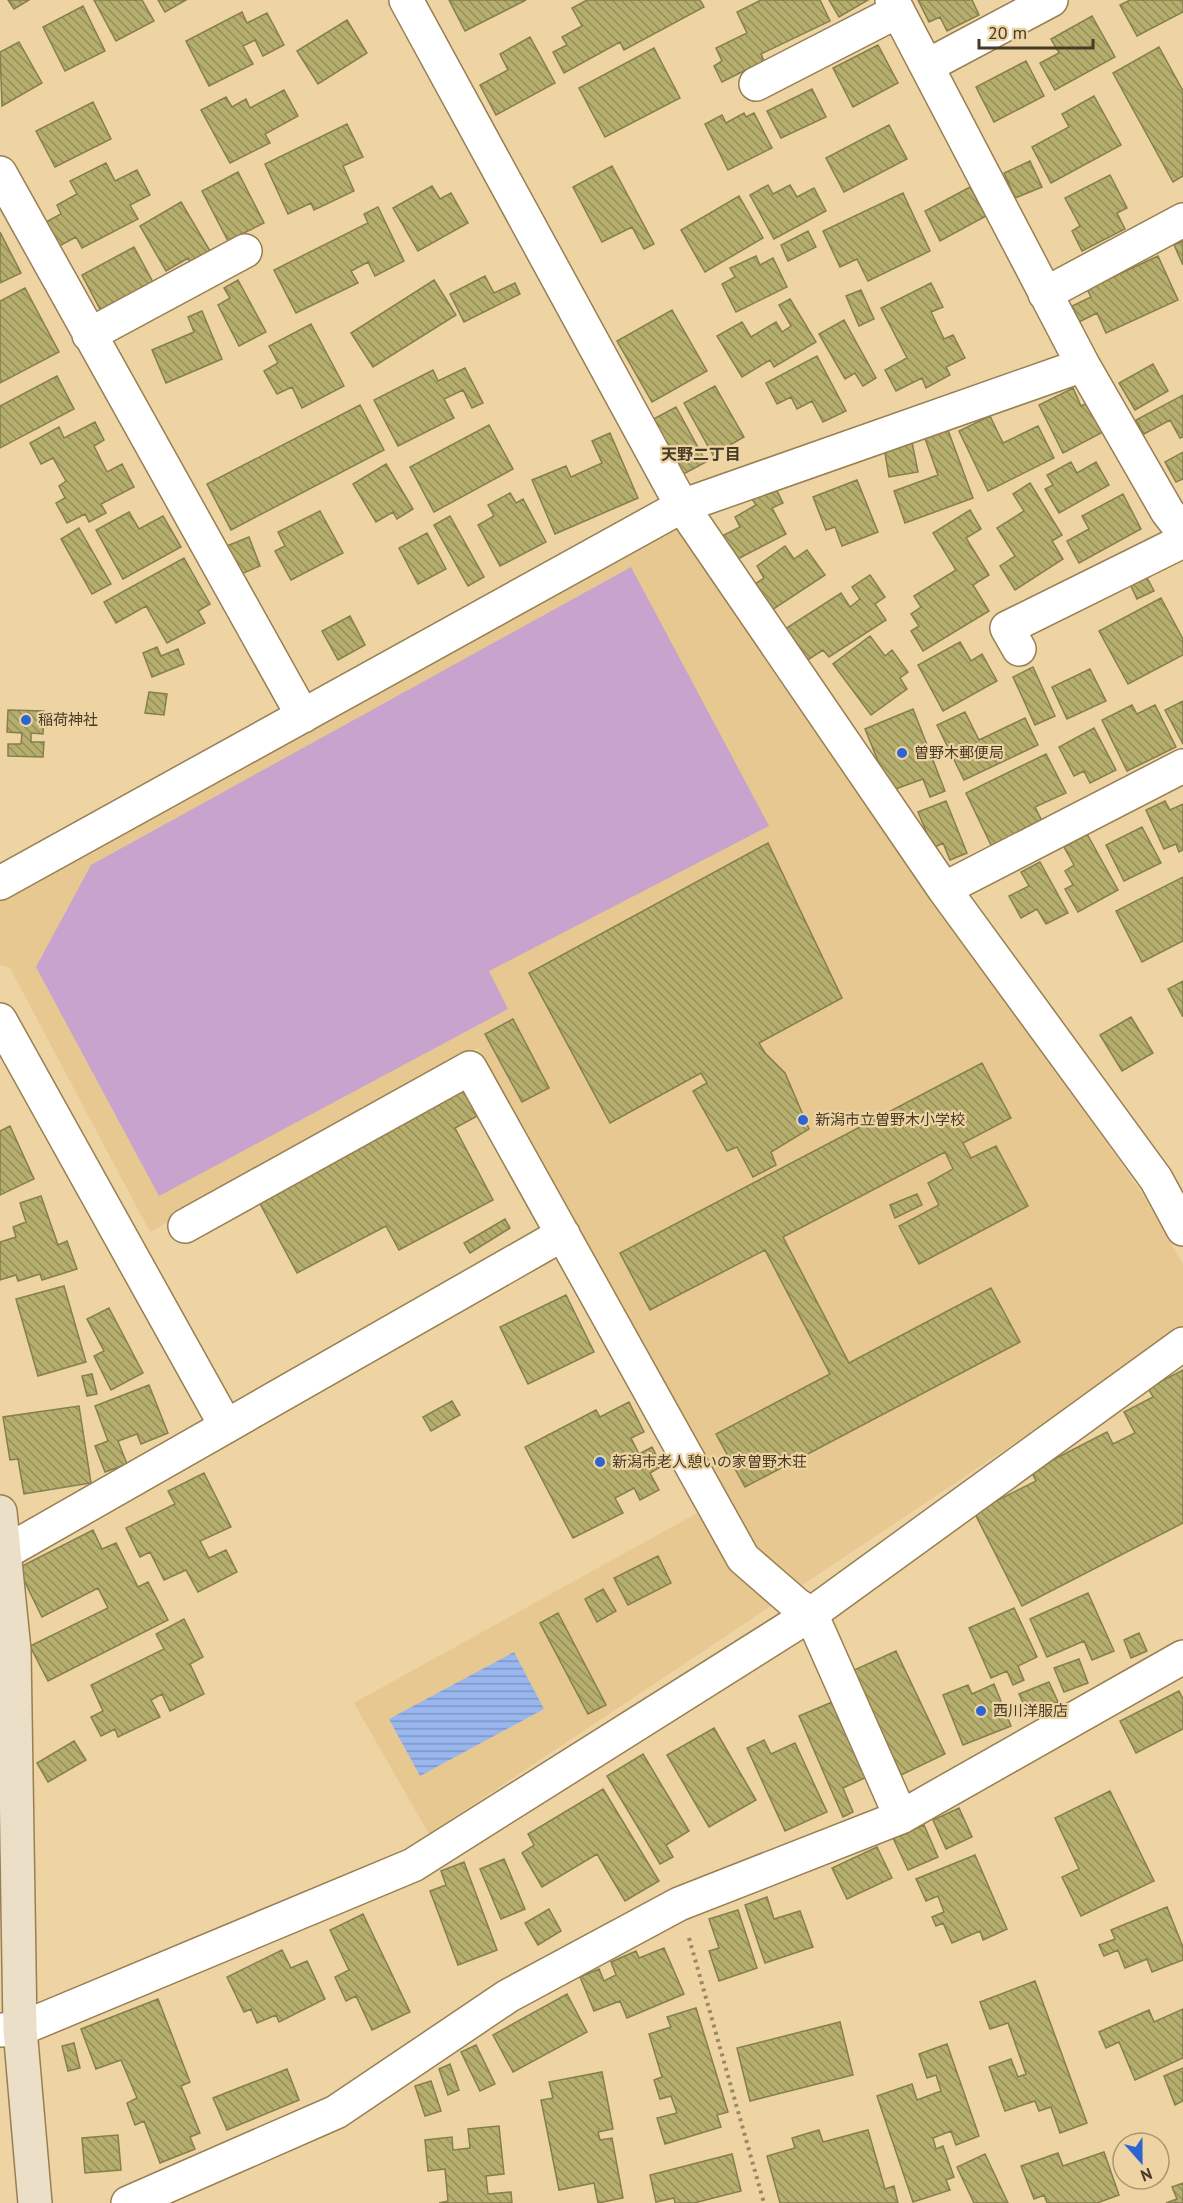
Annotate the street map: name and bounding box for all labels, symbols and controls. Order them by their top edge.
scale bar [979,12,1093,50]
text: 20 m [988,21,1027,44]
district label: 天野二丁目 [661,444,741,464]
place label: 稲荷神社 [38,710,98,729]
marker: 稲荷神社 [19,713,33,727]
place label: 曽野木郵便局 [914,743,1004,762]
marker: 曽野木郵便局 [895,746,909,760]
place label: 新潟市立曽野木小学校 [815,1110,965,1129]
marker: 新潟市立曽野木小学校 [796,1113,810,1127]
place label: 新潟市老人憩いの家曽野木荘 [612,1452,807,1471]
marker: 新潟市老人憩いの家曽野木荘 [593,1455,607,1469]
place label: 西川洋服店 [993,1701,1068,1720]
marker: 西川洋服店 [974,1704,988,1718]
north arrow [1111,2131,1171,2191]
text: N [1138,2164,1155,2186]

